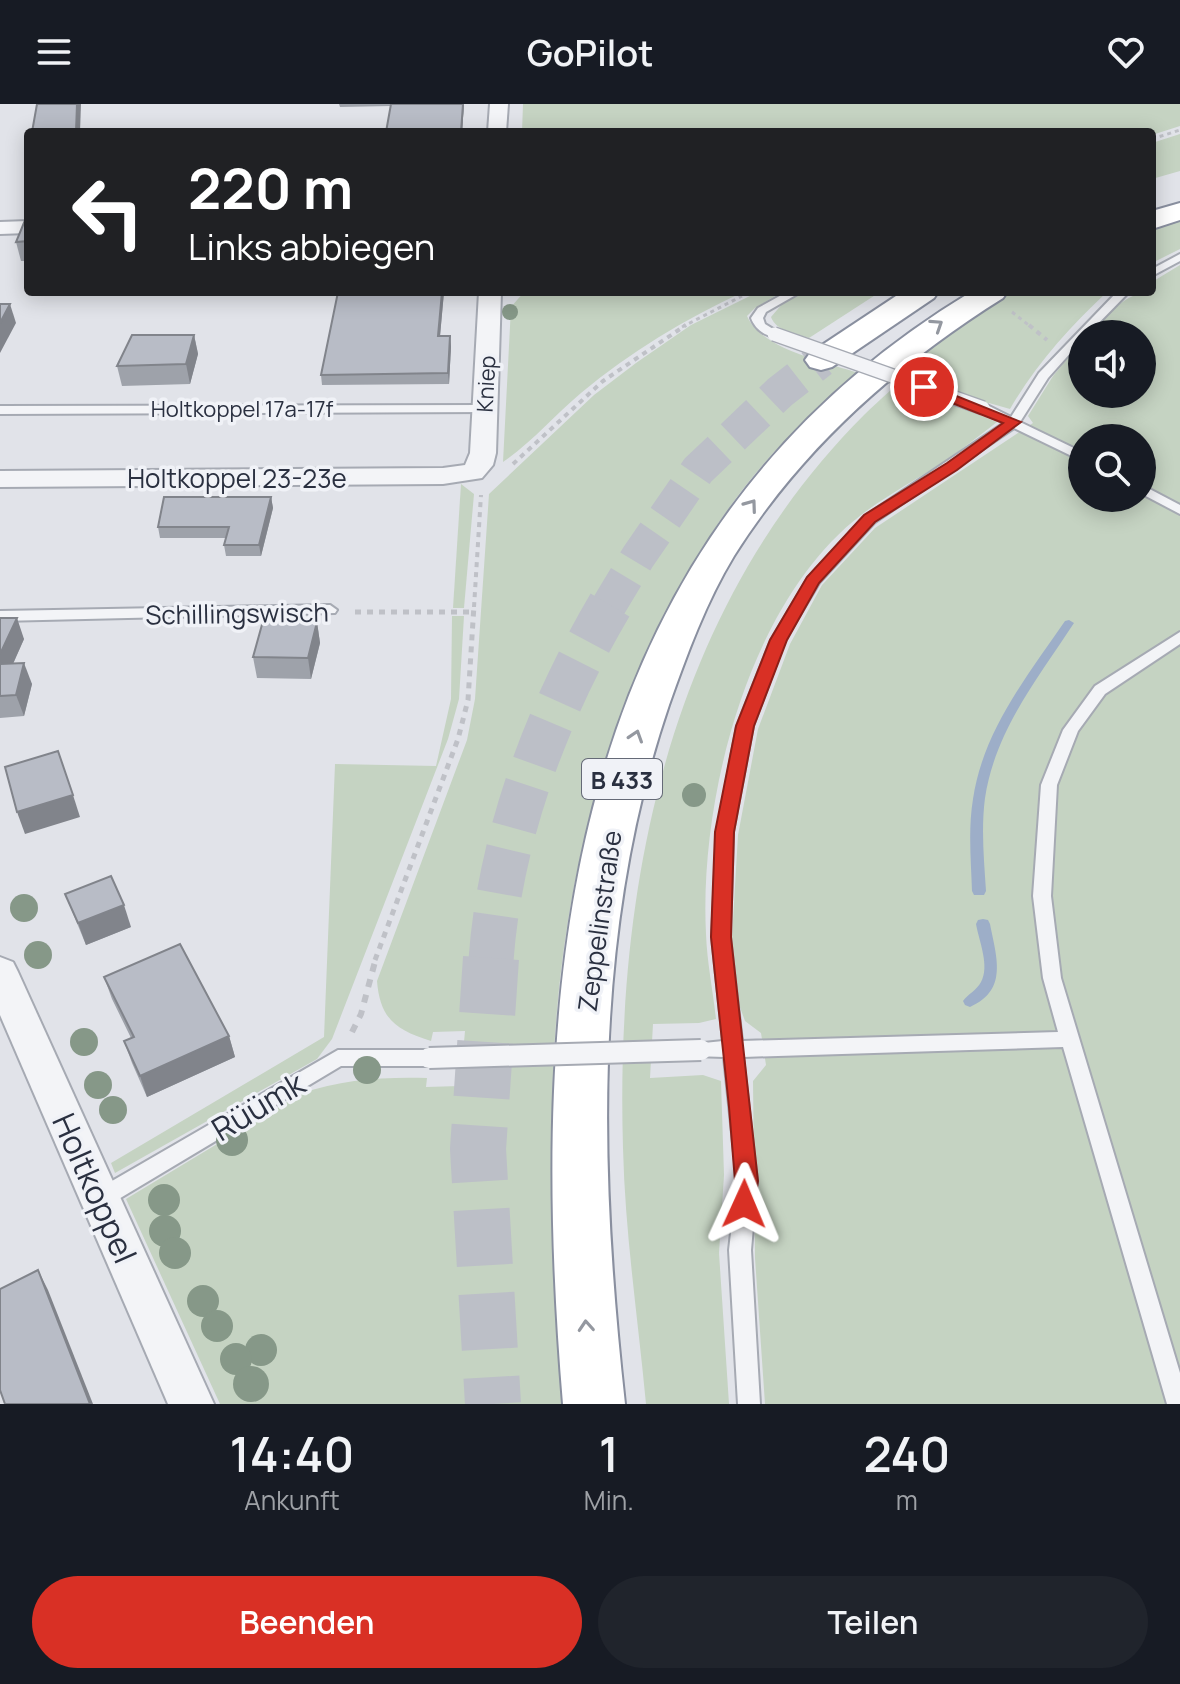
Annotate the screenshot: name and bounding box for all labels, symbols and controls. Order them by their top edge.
text: GoPilot [527,28,653,77]
icon: menu [32,30,76,74]
icon: heart [1104,30,1148,74]
text: 220 m [188,149,353,226]
icon: left [56,160,160,264]
text: Links abbiegen [188,222,435,271]
one-way arrow [929,320,943,335]
map controls [1068,320,1156,512]
button: sound [1068,320,1156,408]
pin [890,353,958,421]
street label: Kniep [470,355,502,413]
icon: arrive [902,365,946,409]
street label: Holtkoppel 17a-17f [151,394,334,424]
button: search [1068,424,1156,512]
street label: Holtkoppel 23-23e [127,460,347,496]
one-way arrow [741,499,756,513]
street label: Schillingswisch [145,593,329,633]
one-way arrow [627,730,643,744]
road number: B 433 [582,759,662,799]
street label: Zeppelinstraße [568,828,630,1014]
street label: Rüümk [203,1061,314,1151]
street label: Holtkoppel [42,1106,148,1270]
position arrow [702,1162,786,1246]
one-way arrow [578,1320,595,1333]
text: 14:40 [230,1421,354,1486]
text: 1 [599,1421,619,1486]
text: 240 [863,1421,950,1486]
text: Ankunft [244,1482,340,1518]
text: Min. [584,1482,634,1518]
text: m [896,1482,918,1518]
button: Beenden [32,1576,582,1668]
button: Teilen [598,1576,1148,1668]

